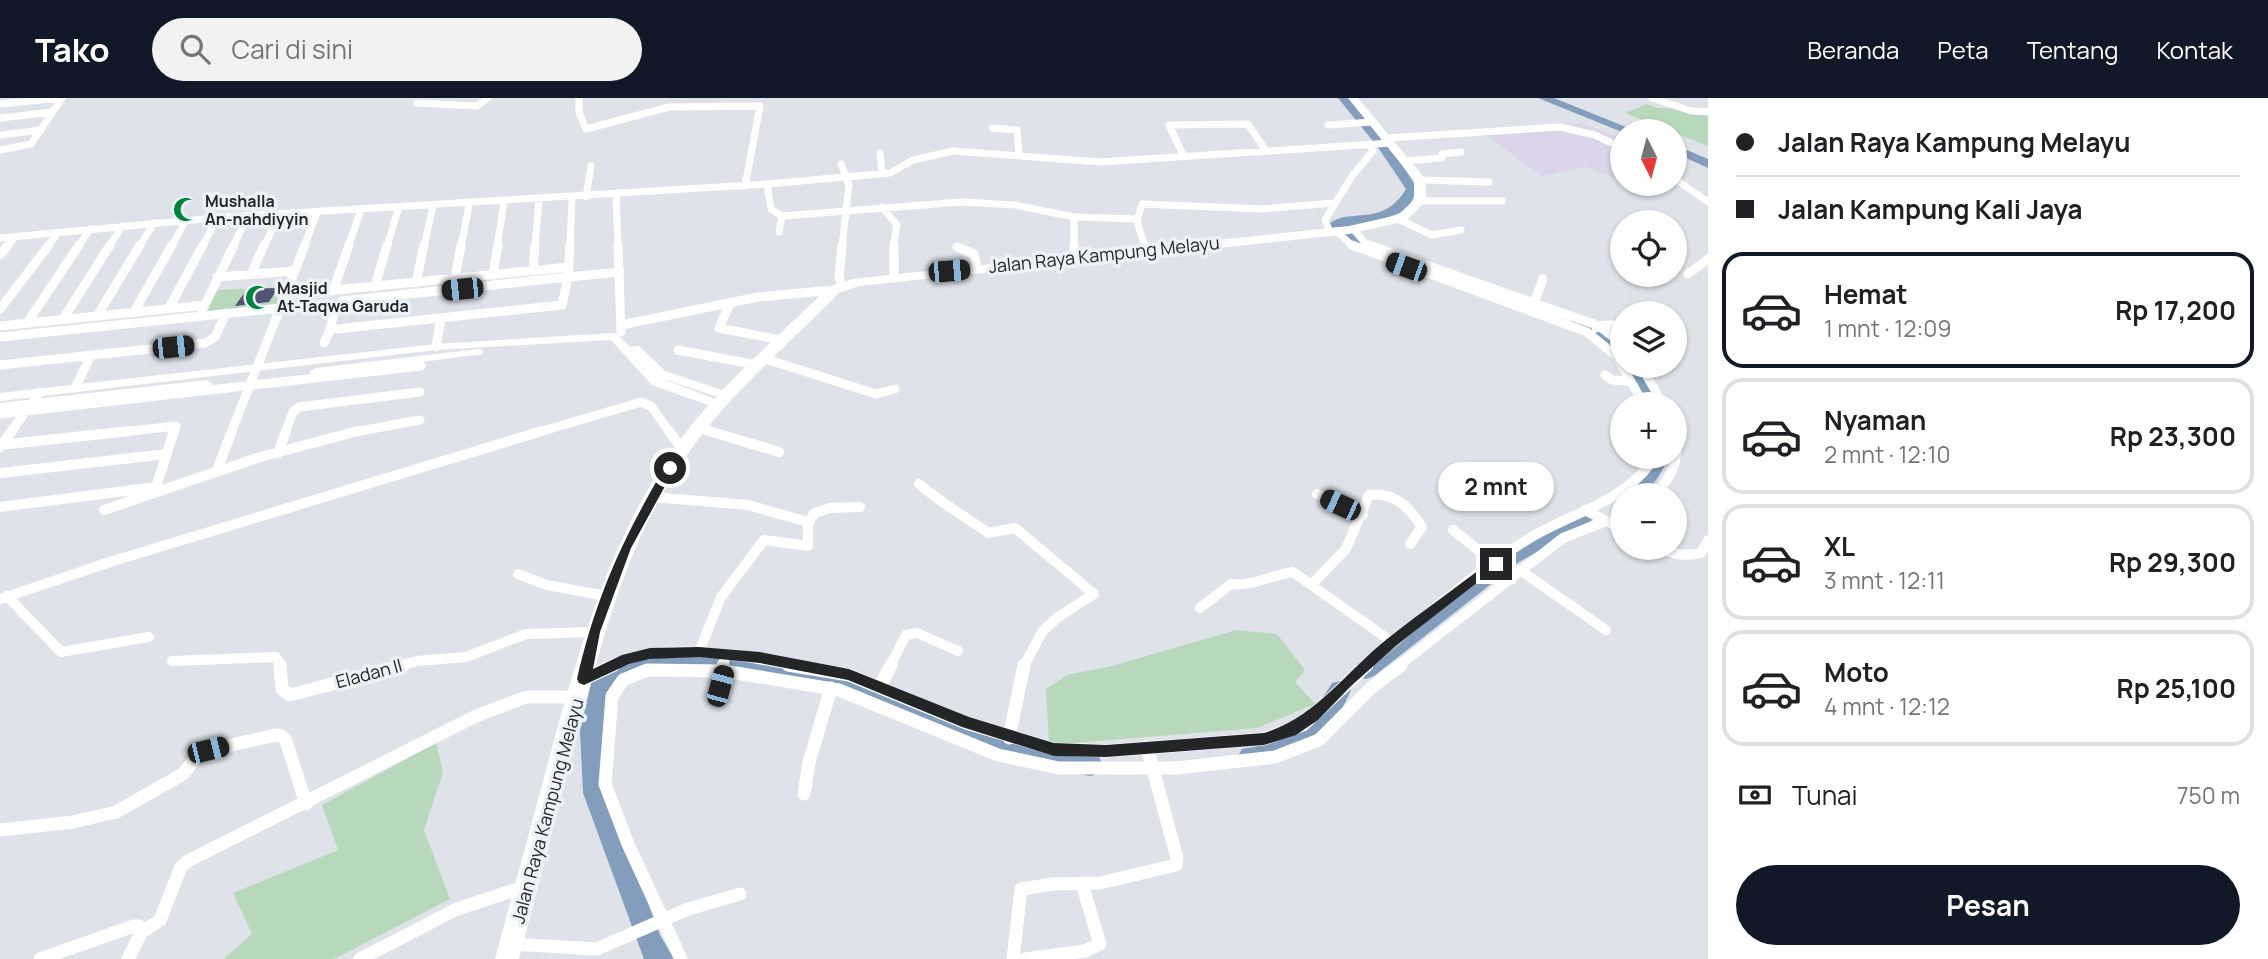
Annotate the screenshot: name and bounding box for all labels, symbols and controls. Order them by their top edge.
search box [152,18,642,81]
text: Tako [35,27,110,72]
icon: search [176,30,214,68]
text: Cari di sini [232,31,353,67]
text: Beranda [1807,33,1899,66]
text: Peta [1937,33,1989,66]
text: Tentang [2027,33,2118,66]
text: Kontak [2156,33,2233,66]
north arrow [1610,119,1687,196]
map controls [1610,119,1687,560]
text: Jalan Raya Kampung Melayu [1778,124,2130,160]
place label: Mushalla An-nahdiyyin [205,190,308,230]
text: Jalan Kampung Kali Jaya [1778,191,2082,227]
mosque icon: Mushalla An-nahdiyyin [171,196,199,224]
button: locate [1610,210,1687,287]
street label: Jalan Raya Kampung Melayu [987,230,1221,278]
car [1383,250,1430,284]
car [928,259,971,283]
car [441,276,484,302]
text: Hemat [1824,276,1908,312]
place label: Masjid At-Taqwa Garuda [277,277,409,317]
icon: car [1740,279,1803,342]
mosque icon: Masjid At-Taqwa Garuda [243,283,271,311]
text: Rp 17,200 [2115,292,2236,328]
button: layers [1610,301,1687,378]
text: 1 mnt · 12:09 [1824,312,1952,344]
car [152,334,195,360]
button: + [1610,392,1687,469]
text: Nyaman [1824,402,1926,438]
icon: car [1740,405,1803,468]
text: Rp 23,300 [2110,418,2236,454]
text: 2 mnt · 12:10 [1824,438,1950,470]
route start [654,452,686,484]
callout: 2 mnt [1438,462,1554,512]
text: 2 mnt [1464,470,1528,502]
button: − [1610,483,1687,560]
car [1317,487,1364,523]
text: XL [1824,528,1855,564]
icon: car [1740,531,1803,594]
text: Rp 29,300 [2109,544,2236,580]
route end [1480,548,1512,580]
text: 3 mnt · 12:11 [1824,564,1945,596]
street label: Eladan II [333,653,405,693]
text: Moto [1824,654,1889,690]
icon: car [1740,657,1803,720]
car [705,663,736,709]
text: Rp 25,100 [2117,670,2236,706]
text: 4 mnt · 12:12 [1824,690,1950,722]
street label: Jalan Raya Kampung Melayu [505,696,589,926]
car [186,735,231,765]
icon: cash [1736,776,1774,814]
text: Tunai [1792,777,1858,813]
text: 750 m [2177,779,2240,811]
button: Pesan [1736,865,2240,945]

